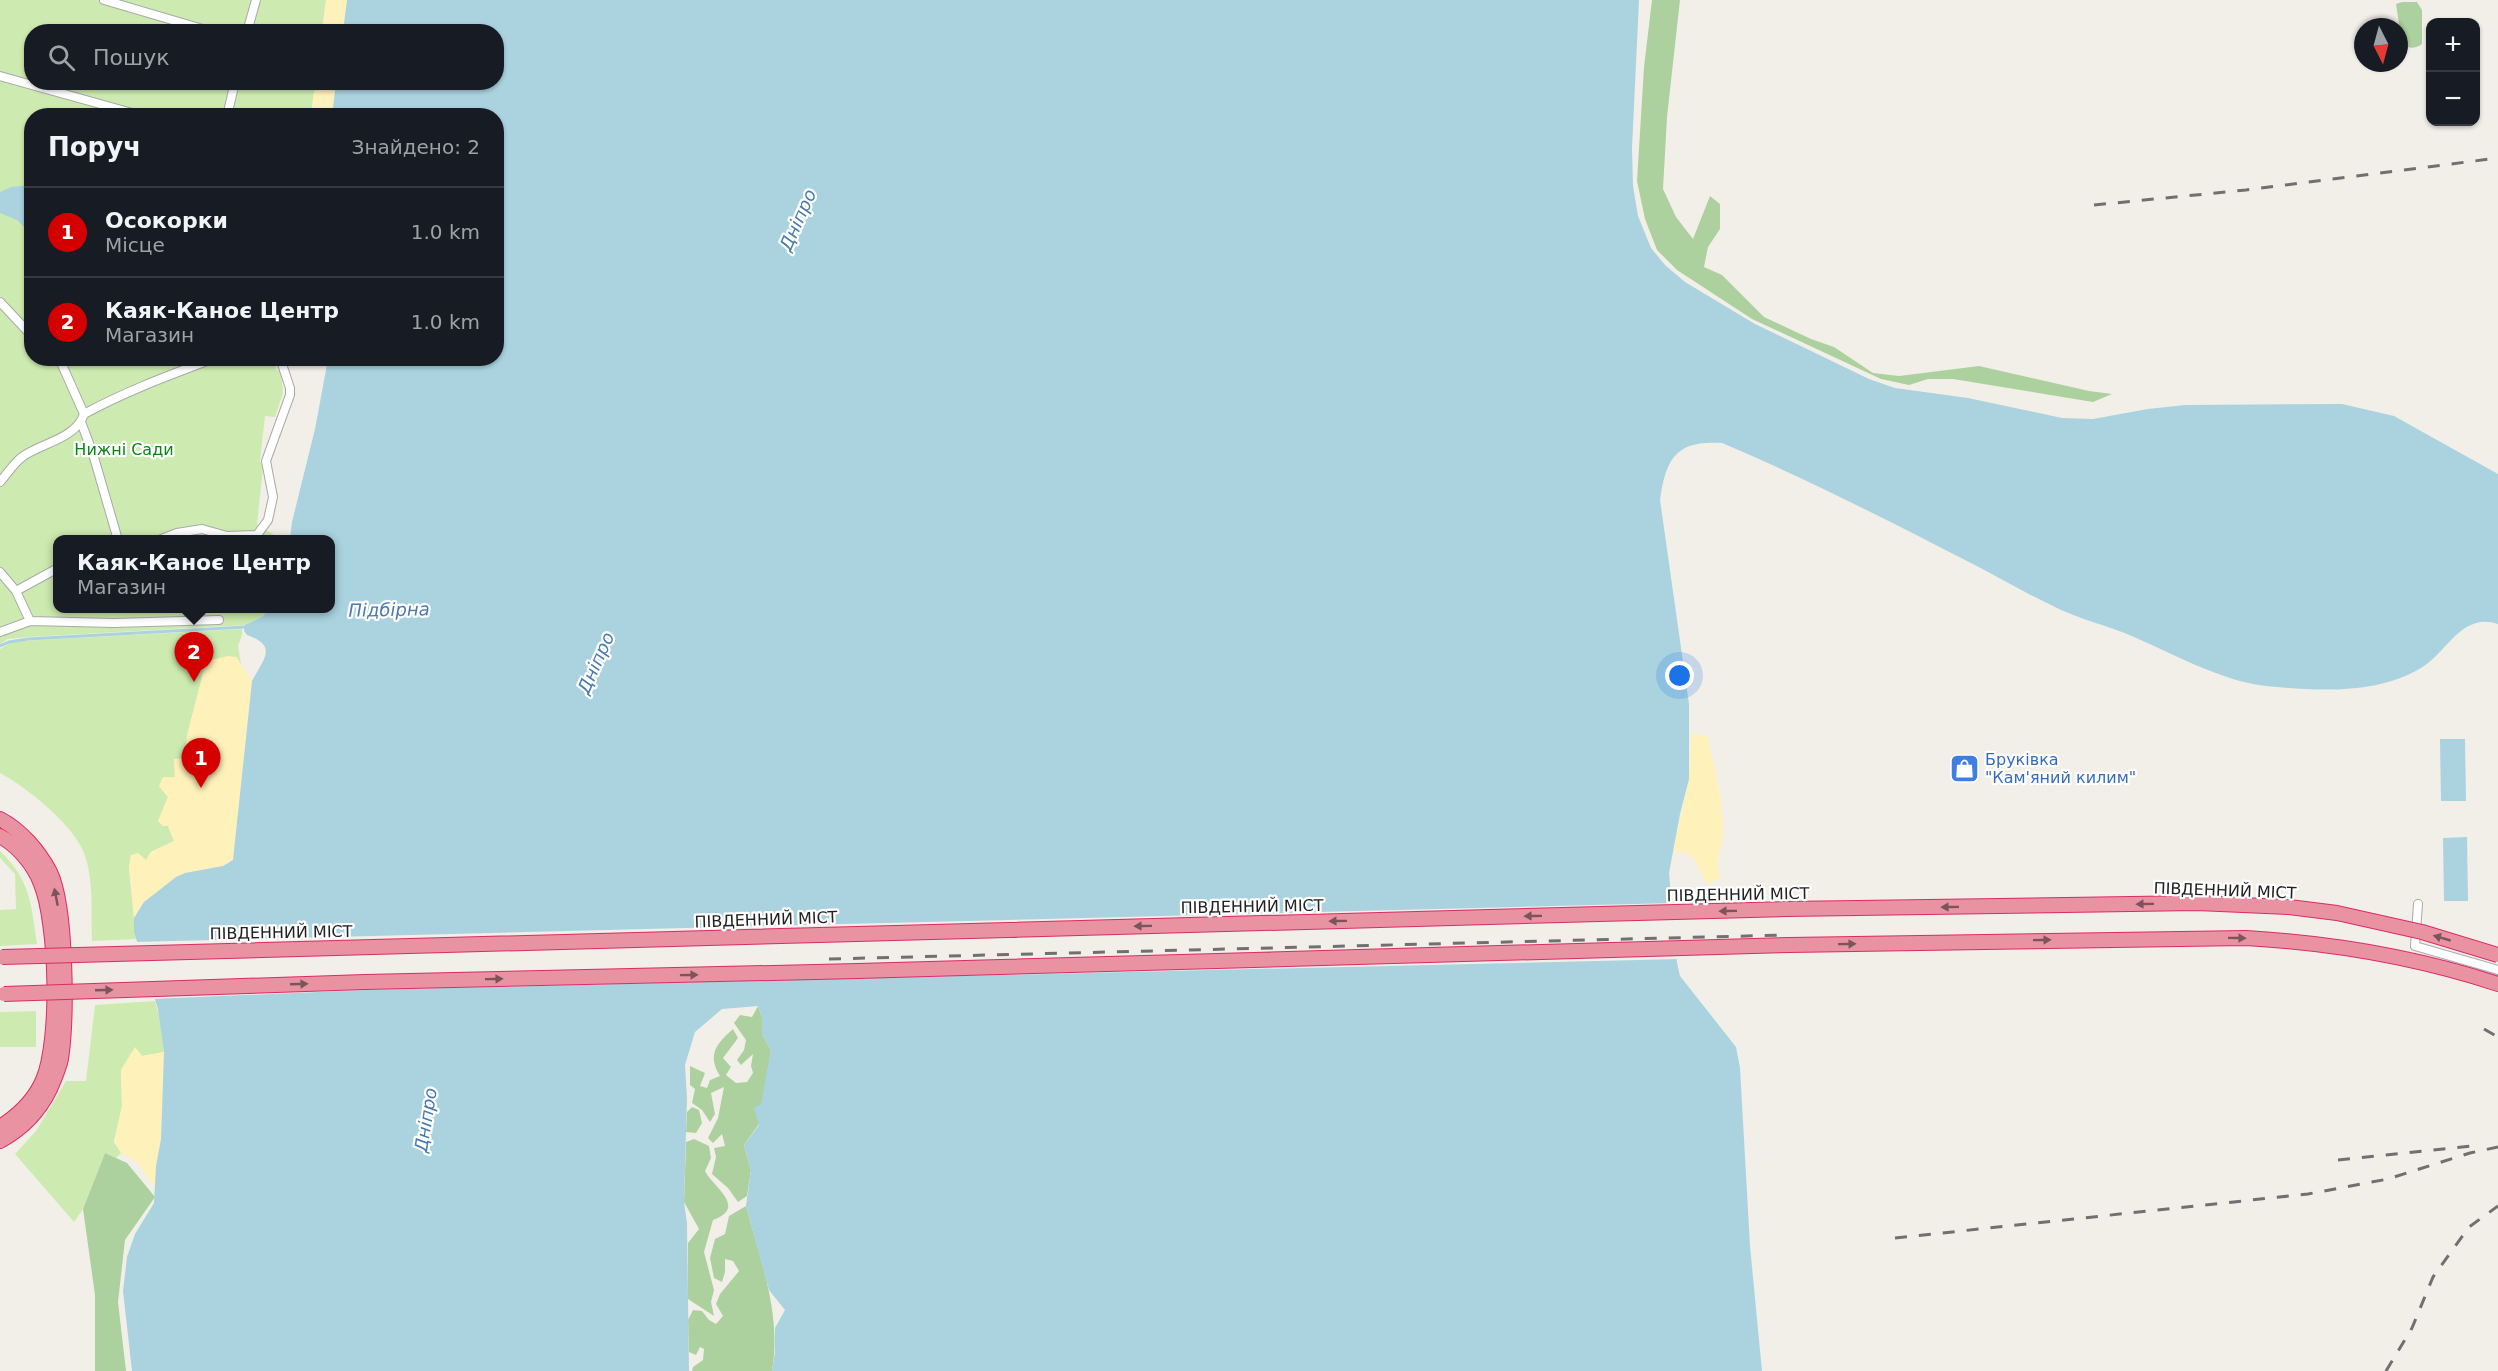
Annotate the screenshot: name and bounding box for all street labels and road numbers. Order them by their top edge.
street label: ПІВДЕННИЙ МІСТ [2153,879,2297,902]
street label: ПІВДЕННИЙ МІСТ [1666,884,1810,905]
street label: ПІВДЕННИЙ МІСТ [1180,896,1324,917]
street label: ПІВДЕННИЙ МІСТ [694,908,838,931]
street label: ПІВДЕННИЙ МІСТ [209,922,353,943]

